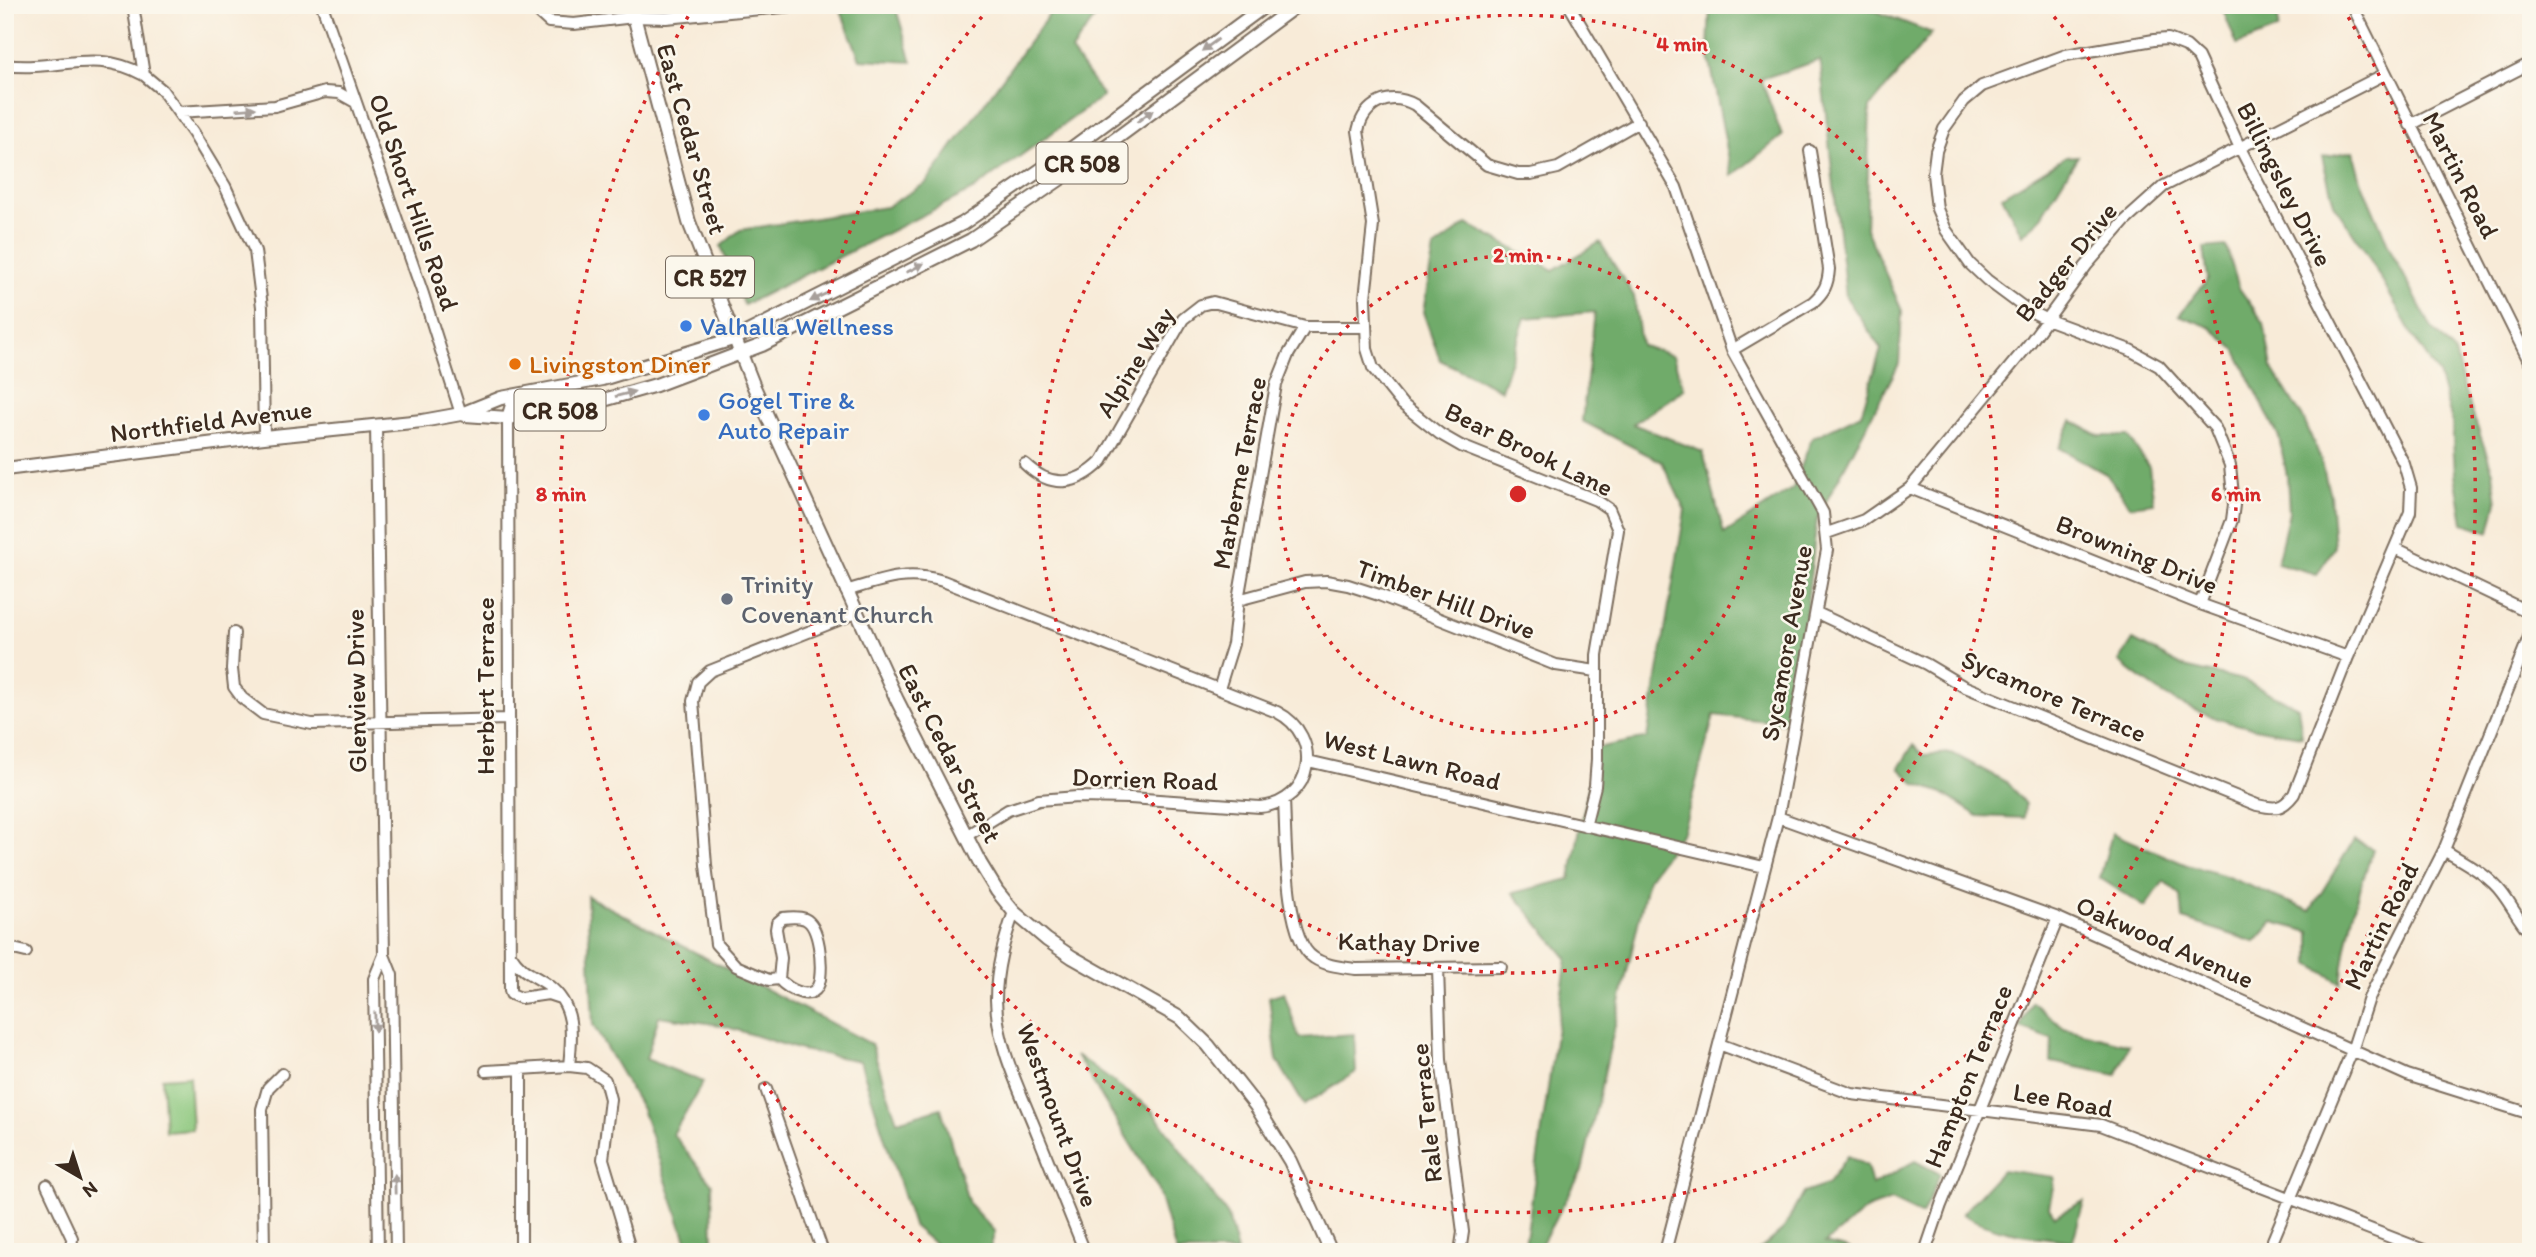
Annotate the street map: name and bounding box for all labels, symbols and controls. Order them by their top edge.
text: 4 min [1656,31,1709,56]
one-way arrow [1201,38,1219,52]
street label: East Cedar Street [649,40,735,238]
street label: Old Short Hills Road [362,89,466,315]
street label: Billingsley Drive [2230,96,2340,272]
one-way arrow [235,103,257,114]
street label: Martin Road [2415,106,2507,244]
one-way arrow [1136,110,1154,124]
road number: CR 508 [1036,142,1128,183]
street label: Badger Drive [2008,196,2124,328]
text: 2 min [1493,242,1544,267]
road number: CR 527 [666,256,754,298]
one-way arrow [905,263,925,275]
one-way arrow [809,292,829,303]
street label: Alpine Way [1088,301,1182,423]
place label: Valhalla Wellness [700,310,894,342]
marker: Valhalla Wellness [678,318,694,334]
place label: Livingston Diner [529,348,711,380]
marker: Livingston Diner [507,356,523,372]
street label: Marberne Terrace [1205,374,1273,572]
place label: Gogel Tire & Auto Repair [718,384,855,446]
one-way arrow [614,388,636,399]
road number: CR 508 [514,390,606,430]
street label: Northfield Avenue [108,393,314,449]
street label: Bear Brook Lane [1440,394,1618,504]
marker: Gogel Tire & Auto Repair [696,407,712,423]
text: 8 min [536,481,587,506]
text: 6 min [2211,481,2262,506]
centre of rings [1506,482,1530,506]
street label: Browning Drive [2051,507,2223,601]
street label: Sycamore Avenue [1753,543,1819,743]
street label: Timber Hill Drive [1352,552,1540,646]
place label: Trinity Covenant Church [741,568,933,630]
marker: Trinity Covenant Church [719,591,735,607]
street label: Herbert Terrace [469,597,501,775]
street label: Glenview Drive [339,609,373,773]
street label: Sycamore Terrace [1957,643,2151,749]
street label: East Cedar Street [891,658,1009,848]
street label: West Lawn Road [1320,722,1504,798]
street label: Dorrien Road [1071,760,1219,798]
street label: Martin Road [2336,856,2426,995]
street label: Oakwood Avenue [2071,889,2259,995]
street label: Kathay Drive [1337,925,1481,959]
street label: Hampton Terrace [1917,980,2019,1172]
one-way arrow [369,1011,380,1033]
street label: Westmount Drive [1010,1019,1106,1211]
street label: Rale Terrace [1403,1042,1449,1184]
street label: Lee Road [2011,1075,2116,1125]
north arrow [46,1142,116,1212]
one-way arrow [389,1172,401,1194]
text: N [78,1177,103,1203]

